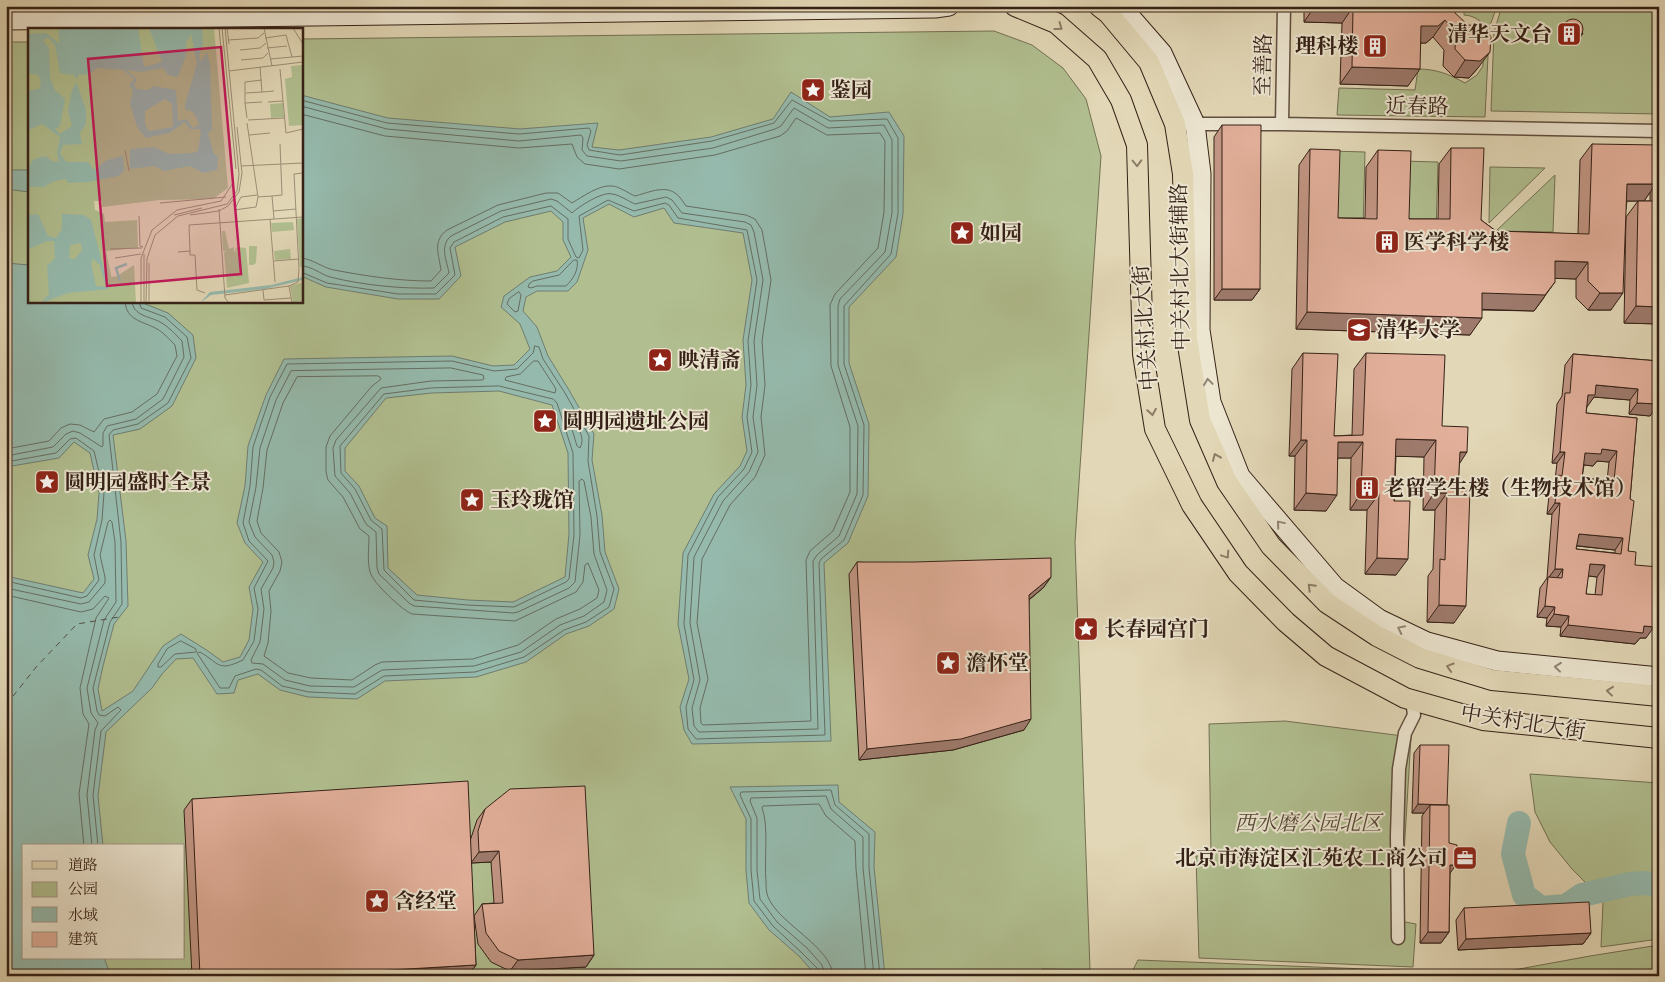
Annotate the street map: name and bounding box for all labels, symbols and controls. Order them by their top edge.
place label: 清华天文台 [1447,20,1552,49]
one-way arrow [1053,21,1063,30]
building icon: 清华天文台 [1556,21,1582,47]
inset map [28,28,302,302]
place label: 理科楼 [1295,32,1358,61]
street label: 至善路 [1248,33,1279,97]
building icon: 理科楼 [1362,33,1388,59]
place label: 鉴园 [830,76,872,105]
place icon: 鉴园 [800,77,826,103]
street label: 近春路 [1385,91,1449,122]
one-way arrow [1132,159,1143,167]
street label: 中关村北大街辅路 [1165,183,1196,351]
place label: 如园 [980,219,1022,248]
place icon: 如园 [949,220,975,246]
place label: 医学科学楼 [1404,228,1509,257]
building icon: 医学科学楼 [1374,229,1400,255]
street label: 中关村北大街 [1127,264,1164,392]
place label: 清华大学 [1376,316,1460,345]
school or university icon: 清华大学 [1346,317,1372,343]
place label: 映清斋 [678,346,741,375]
place icon: 映清斋 [647,347,673,373]
one-way arrow [1203,377,1213,386]
place label: 圆明园遗址公园 [562,407,709,436]
one-way arrow [1146,407,1156,416]
place icon: 圆明园遗址公园 [532,408,558,434]
one-way arrow [1212,453,1222,461]
place label: 圆明园盛时全景 [64,468,211,497]
place icon: 圆明园盛时全景 [34,469,60,495]
place label: 老留学生楼（生物技术馆） [1384,474,1636,503]
building icon: 老留学生楼（生物技术馆） [1354,475,1380,501]
place label: 玉玲珑馆 [490,486,574,515]
place icon: 玉玲珑馆 [459,487,485,513]
one-way arrow [1277,520,1286,529]
one-way arrow [1220,549,1229,559]
one-way arrow [1308,583,1317,592]
place label: 长春园宫门 [1104,615,1209,644]
place icon: 长春园宫门 [1073,616,1099,642]
one-way arrow [1397,625,1406,635]
place label: 澹怀堂 [966,649,1029,678]
place icon: 澹怀堂 [935,650,961,676]
one-way arrow [1554,662,1562,673]
one-way arrow [1447,663,1455,673]
one-way arrow [1606,686,1614,697]
street label: 中关村北大街 [1458,698,1587,747]
park label: 西水磨公园北区 [1235,809,1384,838]
legend [22,844,185,960]
place label: 北京市海淀区汇苑农工商公司 [1175,844,1448,873]
office icon: 北京市海淀区汇苑农工商公司 [1452,845,1478,871]
text: 道路 [68,855,98,875]
text: 公园 [68,879,98,899]
place label: 含经堂 [394,887,457,916]
place icon: 含经堂 [364,888,390,914]
text: 水域 [68,905,98,925]
text: 建筑 [68,929,98,949]

